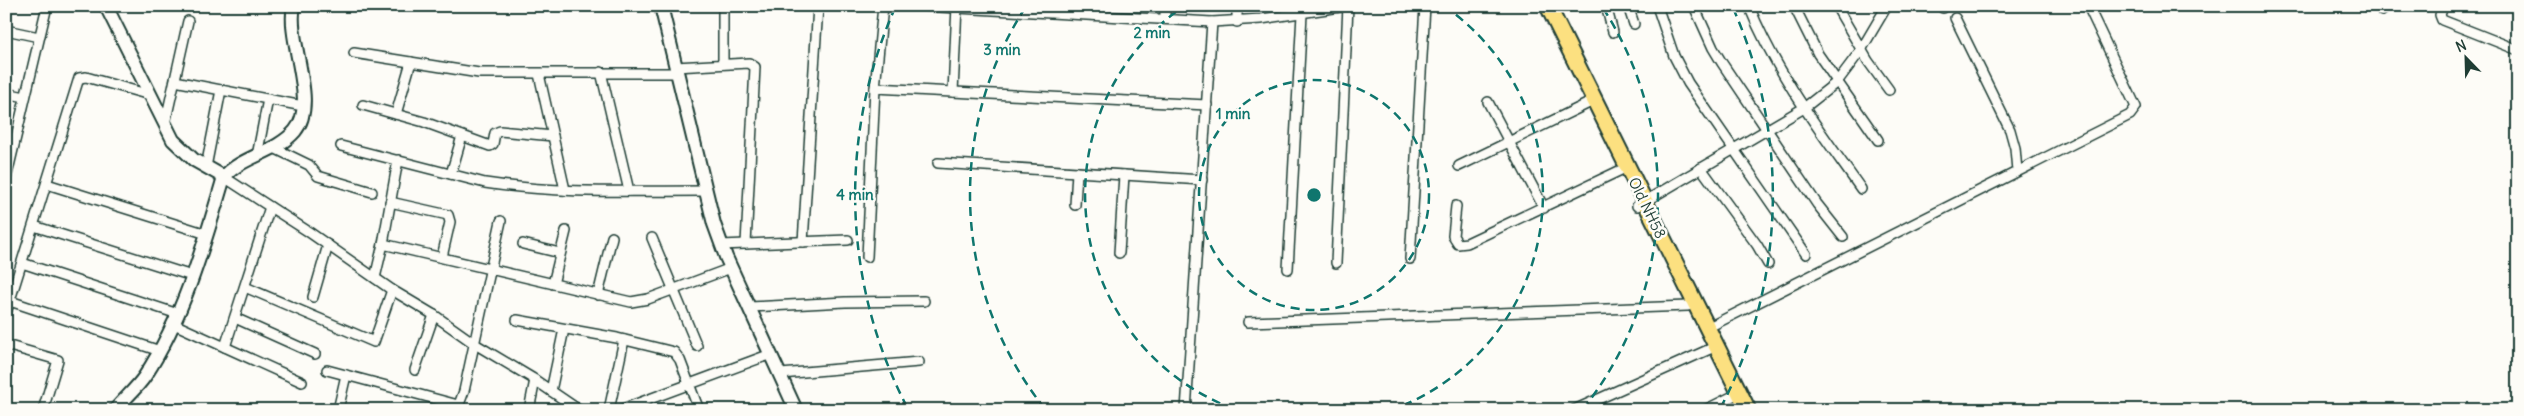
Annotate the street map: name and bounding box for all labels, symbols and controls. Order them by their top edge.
text: 2 min [1134,23,1171,42]
north arrow [2442,32,2492,82]
text: N [2453,36,2469,56]
text: 3 min [983,40,1021,59]
text: 1 min [1216,104,1251,123]
street label: Old NH58 [1624,174,1670,242]
text: 4 min [836,185,874,204]
centre of rings [1305,186,1323,204]

